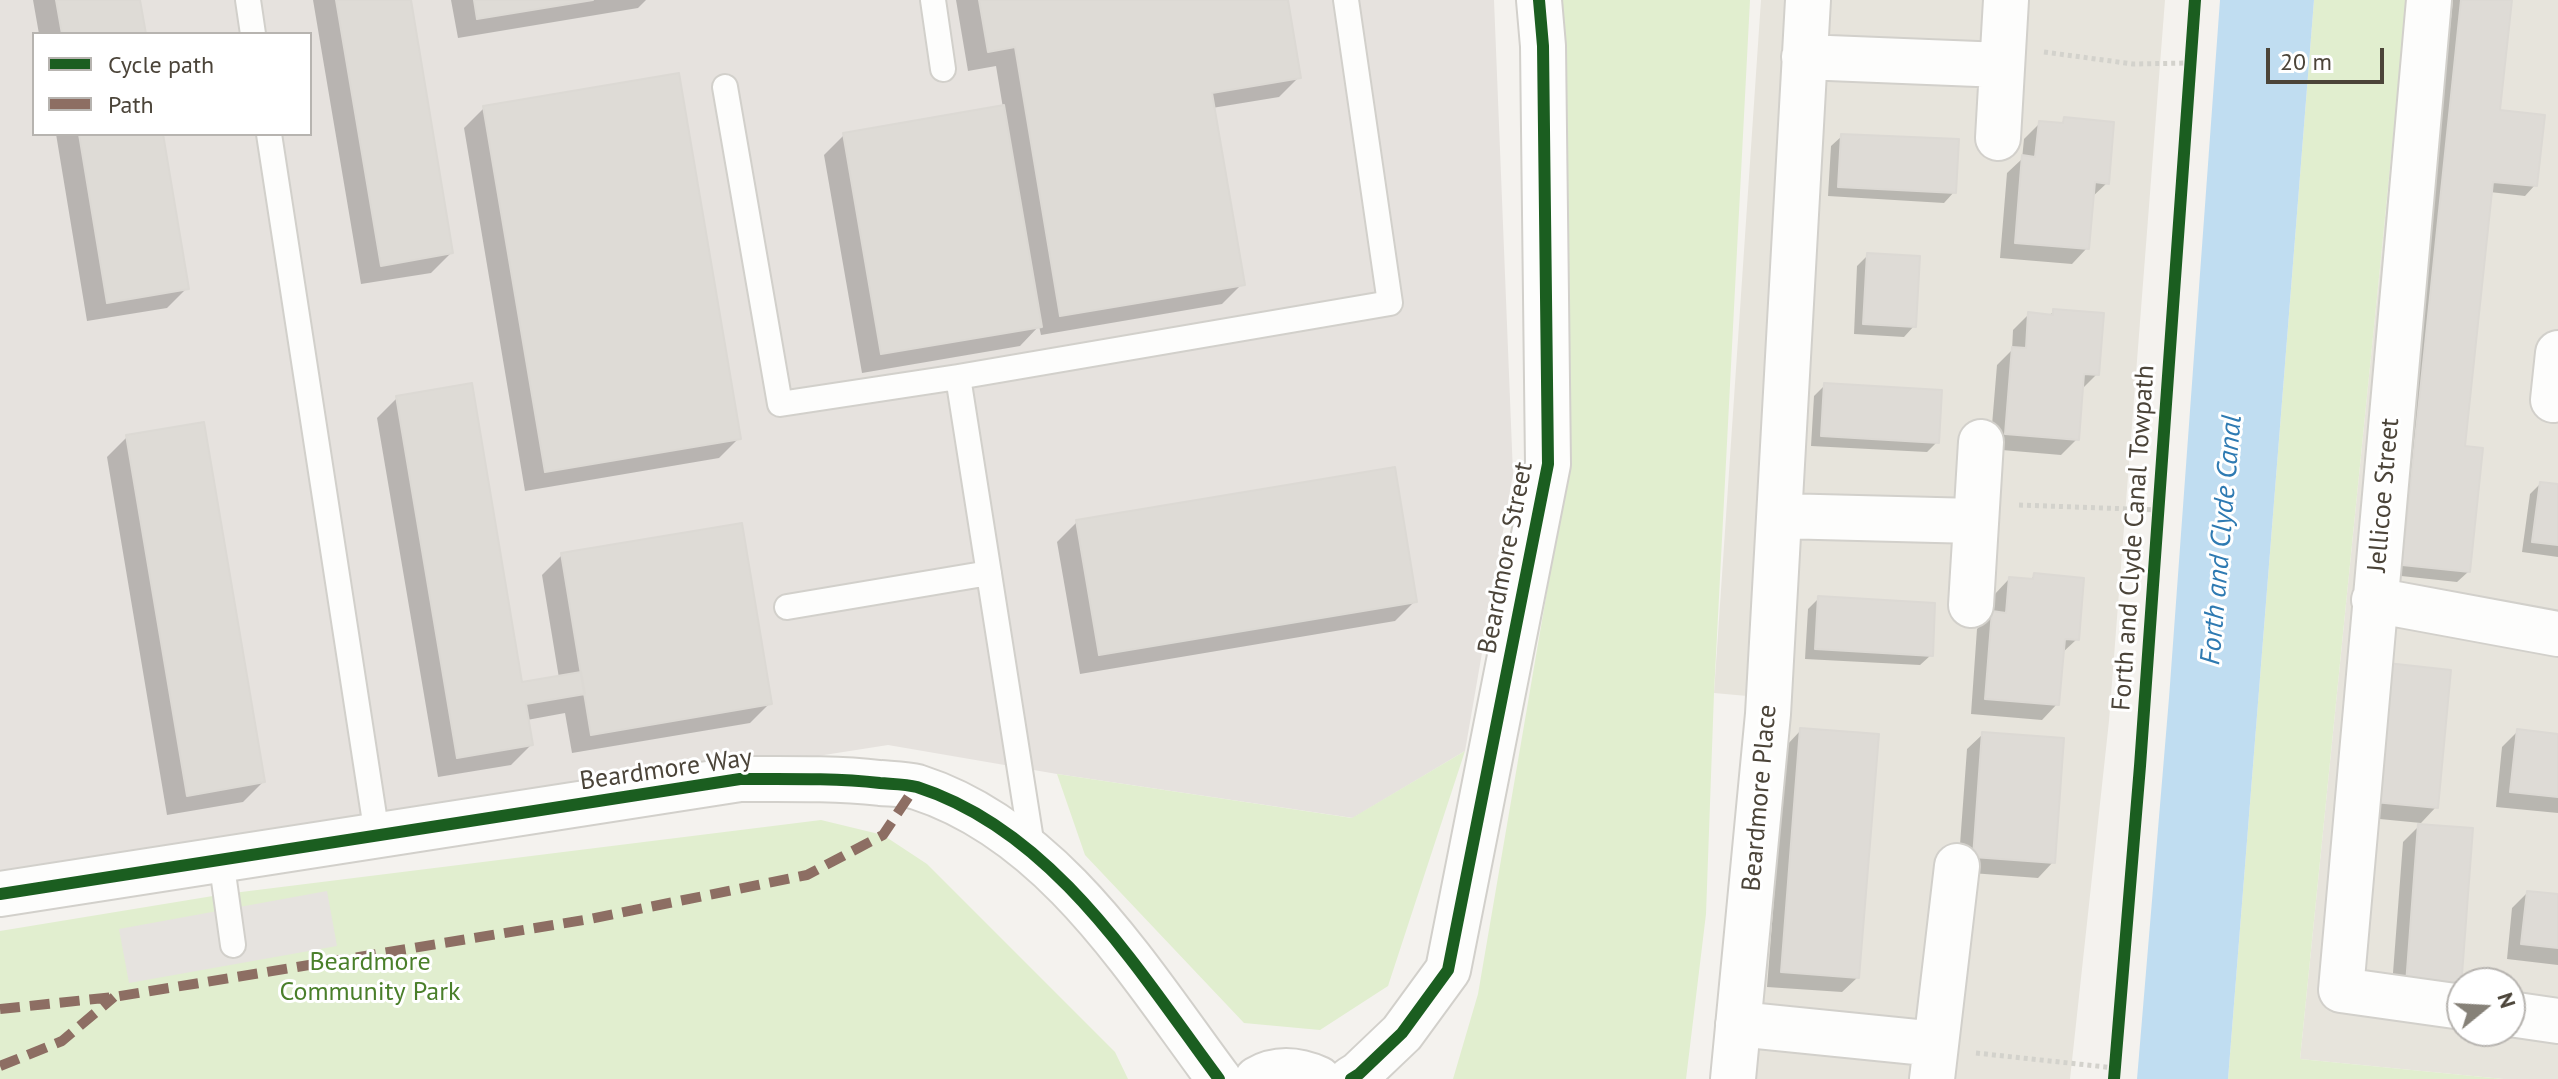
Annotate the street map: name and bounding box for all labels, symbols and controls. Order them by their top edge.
legend [32,32,312,136]
scale bar [2270,32,2388,82]
text: 20 m [2280,46,2332,77]
text: Cycle path [108,49,214,80]
text: Path [108,89,154,120]
street label: Forth and Clyde Canal Towpath [2106,364,2162,712]
water label: Forth and Clyde Canal [2194,414,2250,666]
street label: Jellicoe Street [2362,417,2406,573]
street label: Beardmore Street [1472,460,1540,656]
street label: Beardmore Place [1736,703,1784,893]
street label: Beardmore Way [578,742,754,798]
park label: Beardmore Community Park [280,947,460,1008]
north arrow [2446,967,2526,1047]
text: N [2491,989,2522,1011]

